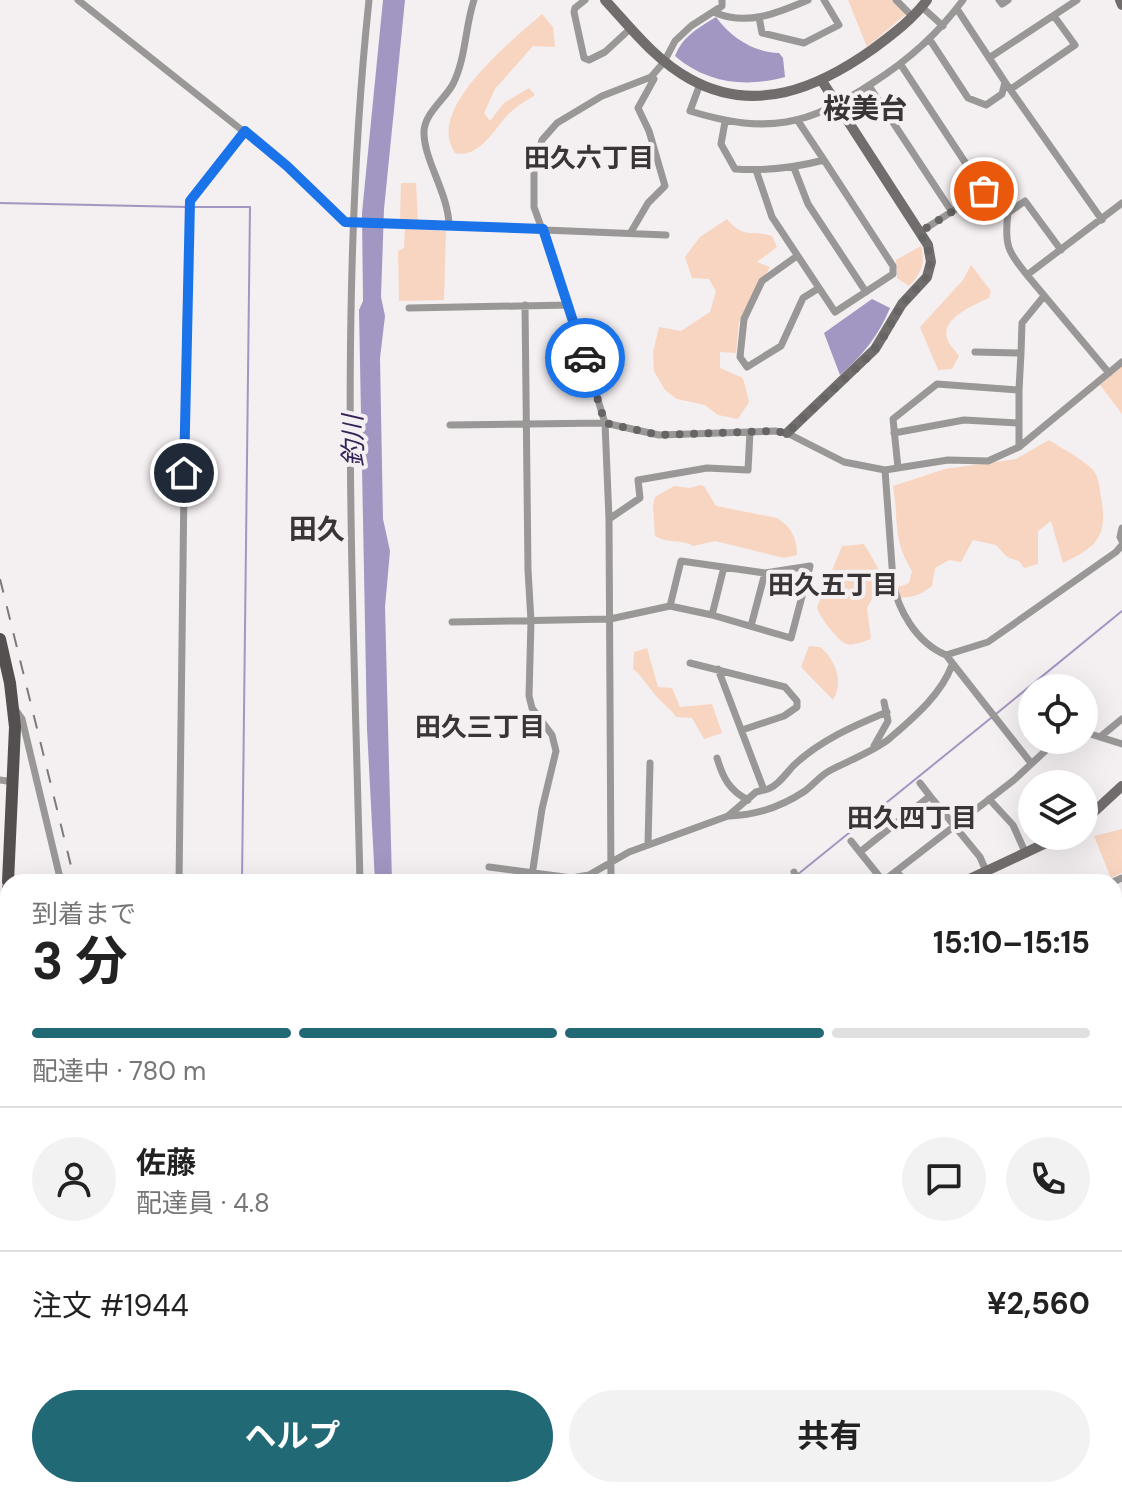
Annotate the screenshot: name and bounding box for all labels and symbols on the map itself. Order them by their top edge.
district label: 桜美台 [823,90,907,127]
district label: 田久六丁目 [524,141,654,175]
pin [950,157,1018,225]
courier [545,318,625,398]
water label: 釣川 [335,412,370,467]
pin [150,439,218,507]
district label: 田久 [289,511,345,548]
district label: 田久五丁目 [768,568,898,602]
district label: 田久三丁目 [415,710,545,744]
district label: 田久四丁目 [847,801,977,835]

